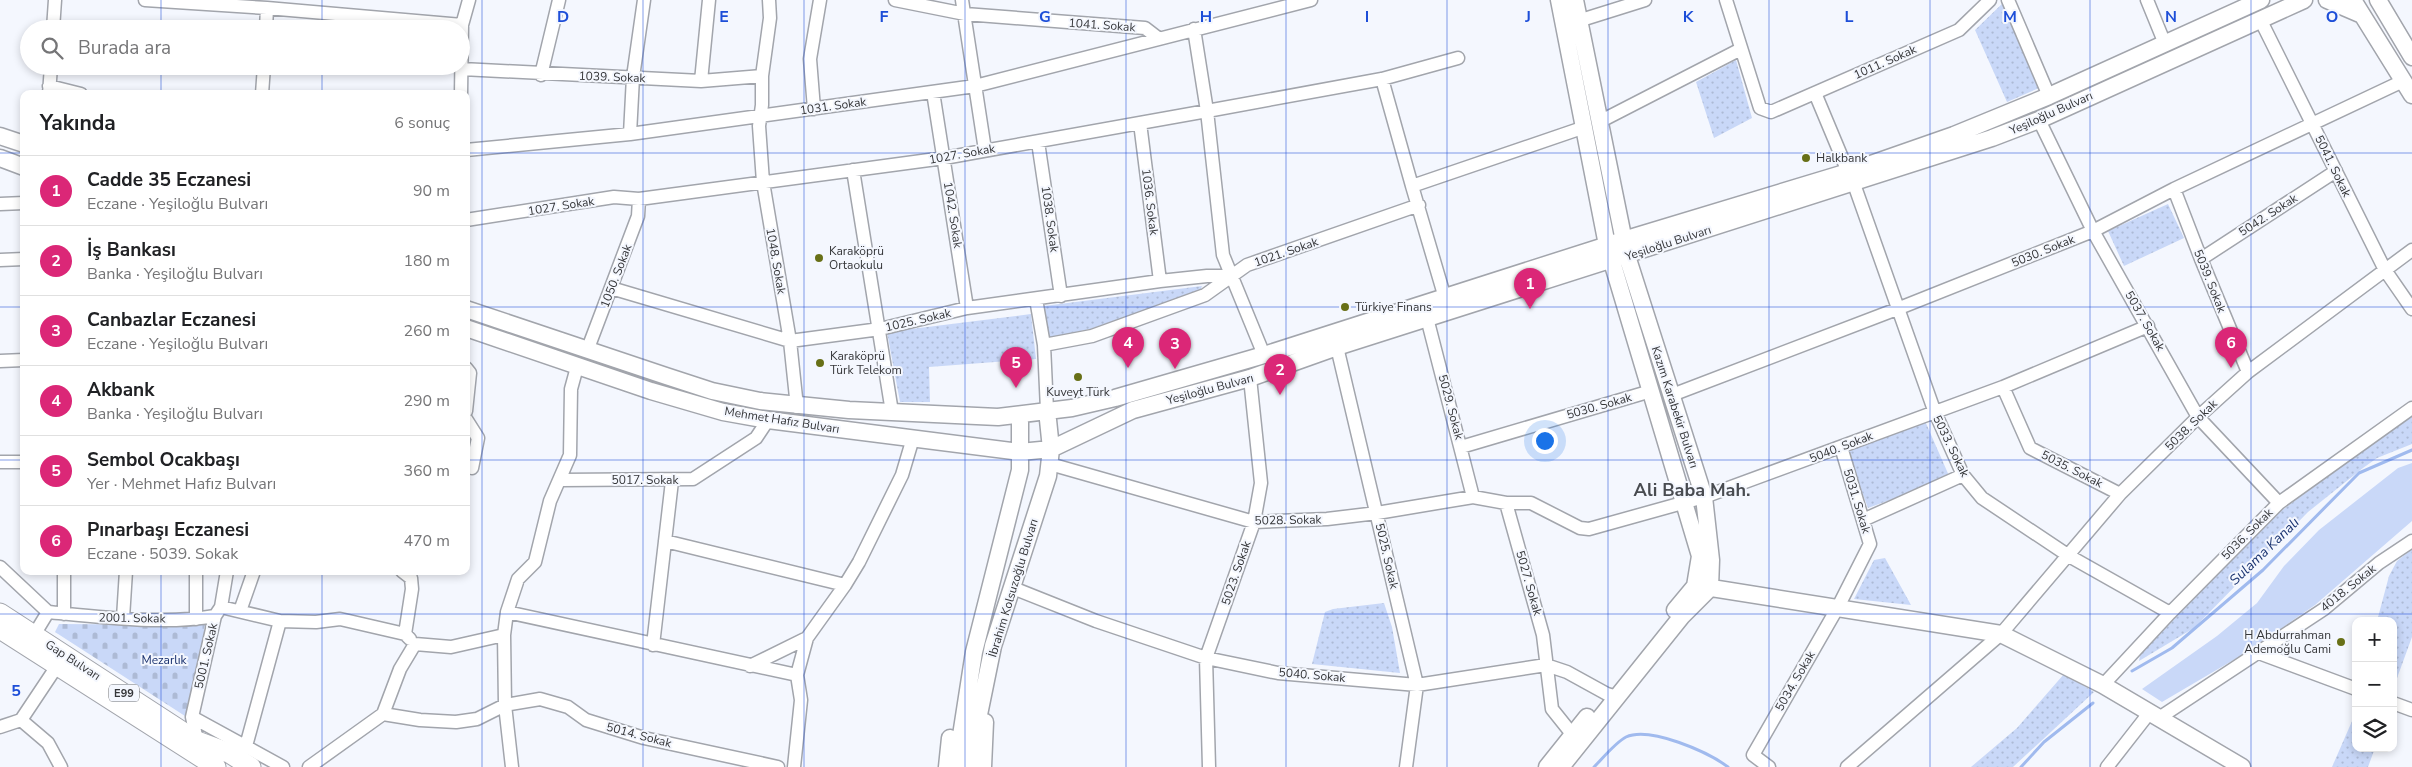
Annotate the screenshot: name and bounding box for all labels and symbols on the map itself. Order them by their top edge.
text: D [557,6,569,28]
text: E [719,6,729,28]
text: F [880,6,889,28]
text: G [1039,6,1051,28]
text: H [1200,6,1212,28]
text: I [1365,6,1369,28]
text: J [1524,6,1531,28]
text: K [1683,6,1695,28]
text: L [1845,6,1854,28]
text: M [2003,6,2017,28]
text: N [2165,6,2177,28]
text: O [2326,6,2338,28]
street label: 1041. Sokak [1068,15,1137,35]
street label: 1011. Sokak [1851,41,1920,83]
street label: 1039. Sokak [578,68,647,86]
street label: Yeşiloğlu Bulvarı [2006,87,2095,139]
street label: 1031. Sokak [799,93,868,119]
street label: 5041. Sokak [2311,132,2355,200]
street label: 1027. Sokak [928,140,997,168]
place label: Halkbank [1816,150,1868,166]
marker: Halkbank [1800,152,1812,164]
street label: 1036. Sokak [1138,168,1162,237]
street label: 1042. Sokak [940,181,966,250]
street label: 1038. Sokak [1037,185,1063,254]
street label: 5042. Sokak [2236,190,2301,240]
street label: 1027. Sokak [527,193,596,219]
street label: Yeşiloğlu Bulvarı [1622,222,1713,265]
street label: 1048. Sokak [762,227,790,296]
street label: 5030. Sokak [2009,231,2078,271]
street label: 1021. Sokak [1252,233,1321,270]
street label: 1050. Sokak [597,241,636,310]
place label: Karaköprü Ortaokulu [829,243,884,273]
street label: 5039. Sokak [2190,247,2230,316]
marker: Karaköprü Ortaokulu [813,252,825,264]
pin: 1 [1514,268,1546,309]
street label: 5037. Sokak [2121,288,2169,355]
place label: Türkiye Finans [1355,299,1432,315]
marker: Türkiye Finans [1339,301,1351,313]
street label: 1025. Sokak [884,304,953,335]
pin: 4 [1112,327,1144,368]
pin: 6 [2215,327,2247,368]
pin: 3 [1159,328,1191,369]
street label: Kazım Karabekir Bulvarı [1648,344,1702,470]
pin: 5 [1000,347,1032,388]
place label: Karaköprü Türk Telekom [830,348,902,378]
pin: 2 [1264,354,1296,395]
marker: Karaköprü Türk Telekom [814,357,826,369]
street label: Yeşiloğlu Bulvarı [1164,370,1255,409]
marker: Kuveyt Türk [1072,371,1084,383]
street label: 5029. Sokak [1435,373,1468,442]
place label: Kuveyt Türk [1046,384,1111,400]
street label: 5030. Sokak [1565,389,1634,423]
street label: 5038. Sokak [2161,395,2221,454]
street label: Mehmet Hafız Bulvarı [723,403,841,437]
street label: 5033. Sokak [1929,412,1973,480]
street label: 5040. Sokak [1807,427,1876,466]
your location [1532,428,1558,454]
street label: 5035. Sokak [2039,447,2106,492]
street label: 5031. Sokak [1840,467,1875,536]
street label: 5017. Sokak [612,472,679,488]
district label: Ali Baba Mah. [1634,478,1750,502]
street label: 5036. Sokak [2218,504,2277,563]
street label: 5028. Sokak [1254,511,1323,529]
water label: Sulama Kanalı [2225,513,2303,589]
street label: İbrahim Kolsuzoğlu Bulvarı [984,517,1042,659]
street label: 5025. Sokak [1372,522,1403,591]
street label: 5023. Sokak [1218,538,1255,607]
street label: 5027. Sokak [1512,549,1546,618]
street label: 4018. Sokak [2317,560,2380,615]
street label: 2001. Sokak [98,609,167,627]
street label: 5001. Sokak [191,621,222,690]
place label: H Abdurrahman Ademoğlu Cami [2244,627,2331,657]
street label: Gap Bulvarı [42,636,104,684]
marker: H Abdurrahman Ademoğlu Cami [2335,636,2347,648]
street label: 5034. Sokak [1771,647,1819,714]
park label: Mezarlık [141,652,188,668]
street label: 5040. Sokak [1278,664,1347,686]
text: 5 [11,680,21,702]
road number: E99 [109,684,139,701]
street label: 5014. Sokak [605,719,674,752]

